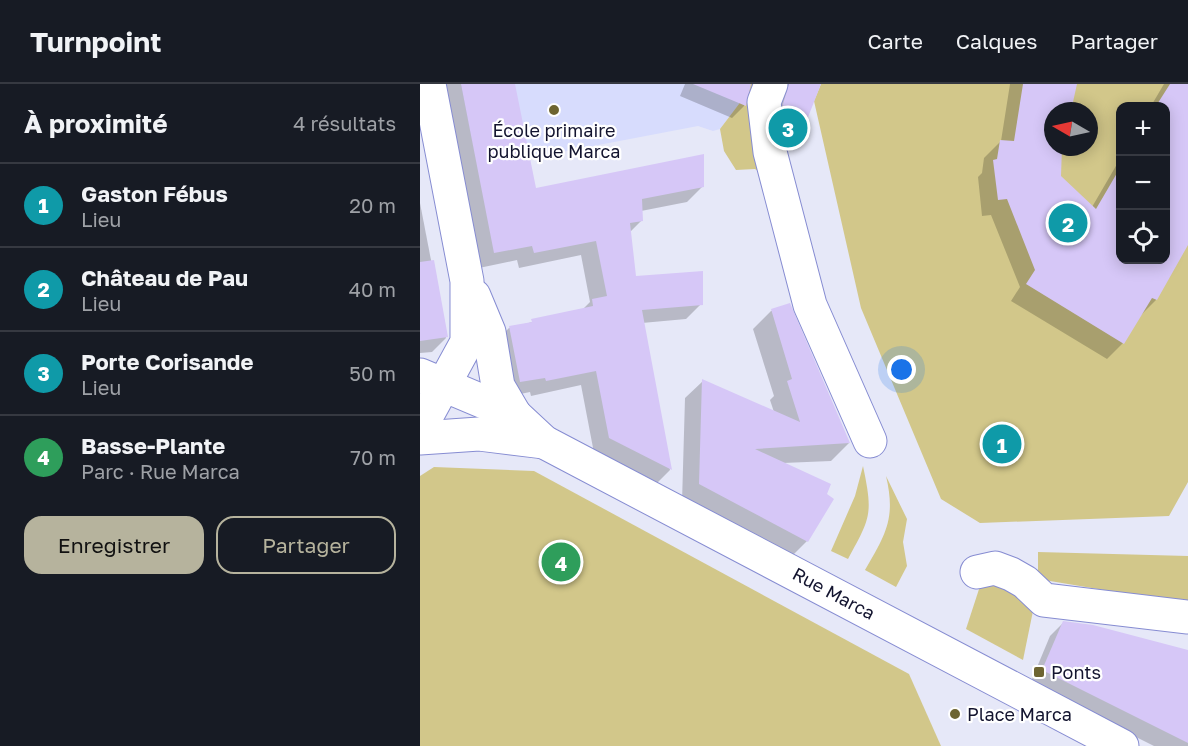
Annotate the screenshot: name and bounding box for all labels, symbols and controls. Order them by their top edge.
text: Turnpoint [30,25,161,58]
text: Carte [867,28,923,54]
text: Calques [956,28,1037,54]
text: Partager [1070,28,1158,54]
north arrow [1044,102,1098,156]
map controls [1116,102,1170,264]
button: + [1116,102,1170,156]
marker: École primaire publique Marca [547,103,561,117]
pin: 3 [768,106,808,150]
text: À proximité [24,108,168,139]
text: 4 résultats [293,111,396,135]
place label: École primaire publique Marca [488,119,620,162]
button: − [1116,156,1170,210]
text: Gaston Fébus [81,180,228,207]
text: 1 [38,193,49,217]
text: 20 m [349,193,396,217]
pin: 2 [1048,200,1088,246]
text: Lieu [81,207,121,231]
button: locate [1116,210,1170,264]
text: Château de Pau [81,264,248,291]
text: 2 [37,277,50,301]
text: 40 m [349,277,396,301]
text: Lieu [81,291,121,315]
text: Porte Corisande [81,348,253,375]
your location [887,355,916,384]
text: 3 [37,361,50,385]
text: 50 m [349,361,396,385]
text: Lieu [81,375,121,399]
pin: 1 [982,422,1022,466]
text: Basse-Plante [81,432,225,459]
text: 4 [37,445,50,469]
text: 70 m [350,445,396,469]
text: Parc · Rue Marca [81,459,240,483]
button: Enregistrer [24,516,204,574]
button: Partager [216,516,396,574]
pin: 4 [542,540,580,584]
street label: Rue Marca [789,562,879,624]
place label: Ponts [1051,661,1101,683]
marker: Ponts [1032,665,1046,679]
place label: Place Marca [967,703,1072,725]
marker: Place Marca [948,707,962,721]

